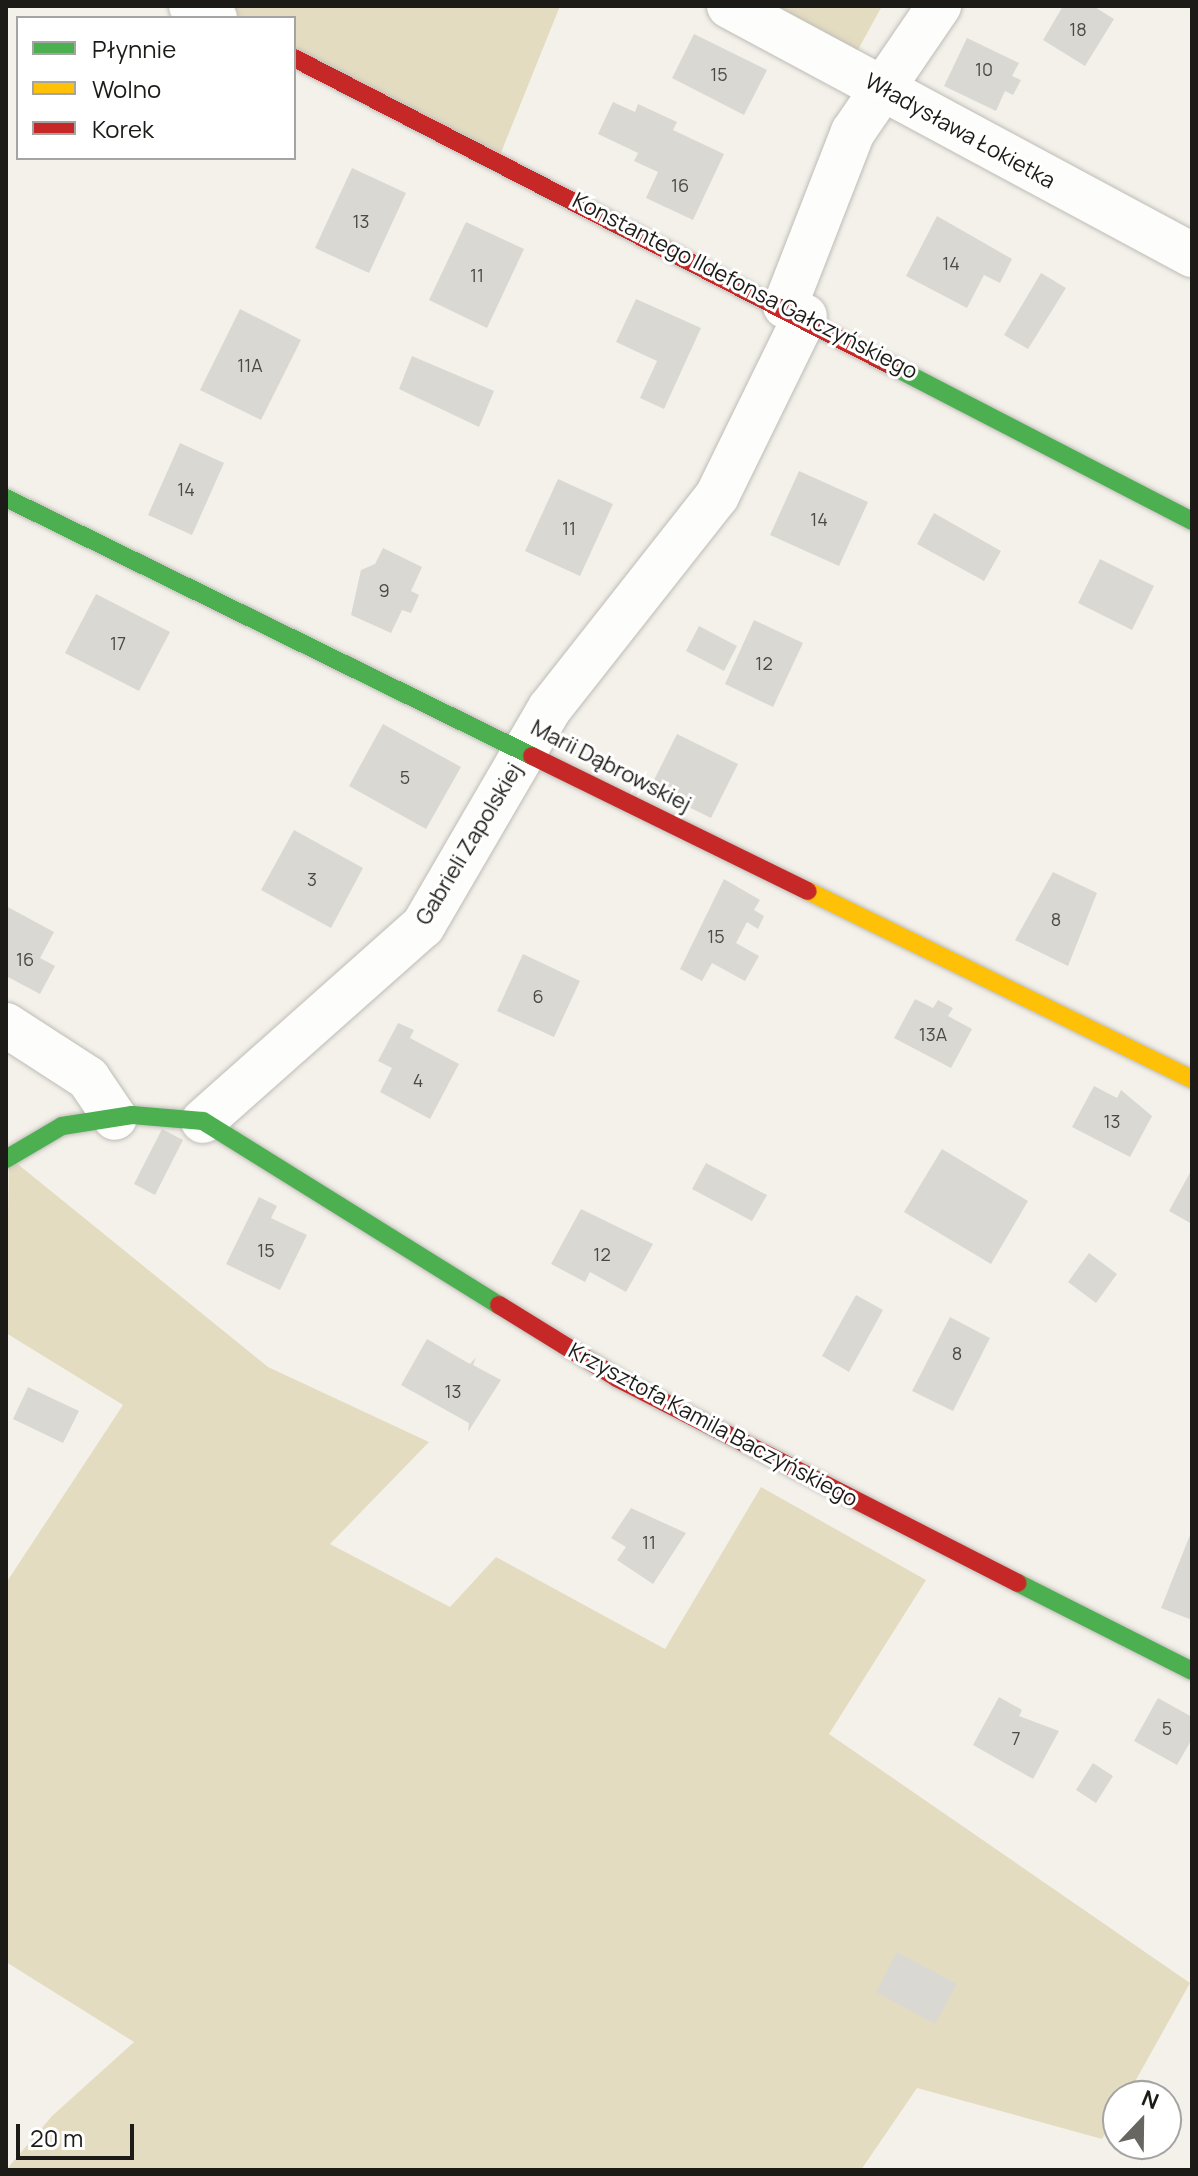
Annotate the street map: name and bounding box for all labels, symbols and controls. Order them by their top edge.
legend [16,16,296,160]
house number: 18 [1069,18,1087,40]
text: Płynnie [92,32,176,65]
house number: 10 [975,58,993,80]
house number: 15 [710,63,728,85]
street label: Władysława Łokietka [860,68,1060,194]
text: Wolno [92,72,161,105]
text: Korek [92,112,154,145]
house number: 16 [671,174,689,196]
street label: Konstantego Ildefonsa Gałczyńskiego [568,187,922,385]
house number: 13 [353,210,369,232]
house number: 14 [942,252,960,274]
house number: 11 [470,264,484,286]
house number: 11A [237,354,263,376]
house number: 14 [177,478,195,500]
house number: 14 [810,508,828,530]
house number: 11 [562,517,576,539]
house number: 9 [378,579,390,601]
house number: 17 [110,632,126,654]
house number: 12 [755,652,773,674]
street label: Marii Dąbrowskiej [527,714,695,818]
street label: Gabrieli Zapolskiej [410,758,528,930]
house number: 5 [400,766,410,788]
house number: 3 [307,868,317,890]
house number: 8 [1051,908,1061,930]
house number: 15 [707,925,725,947]
house number: 16 [16,948,34,970]
house number: 6 [532,985,544,1007]
house number: 13A [919,1023,947,1045]
house number: 4 [413,1069,423,1091]
house number: 13 [1104,1110,1120,1132]
house number: 15 [257,1239,275,1261]
house number: 12 [593,1243,611,1265]
street label: Krzysztofa Kamila Baczyńskiego [564,1337,862,1513]
house number: 8 [952,1342,962,1364]
house number: 13 [445,1380,461,1402]
house number: 11 [642,1531,656,1553]
house number: 5 [1162,1717,1172,1739]
house number: 7 [1011,1727,1021,1749]
north arrow [1102,2080,1182,2160]
text: N [1137,2083,1163,2116]
scale bar [20,2108,138,2158]
text: 20 m [30,2121,83,2154]

